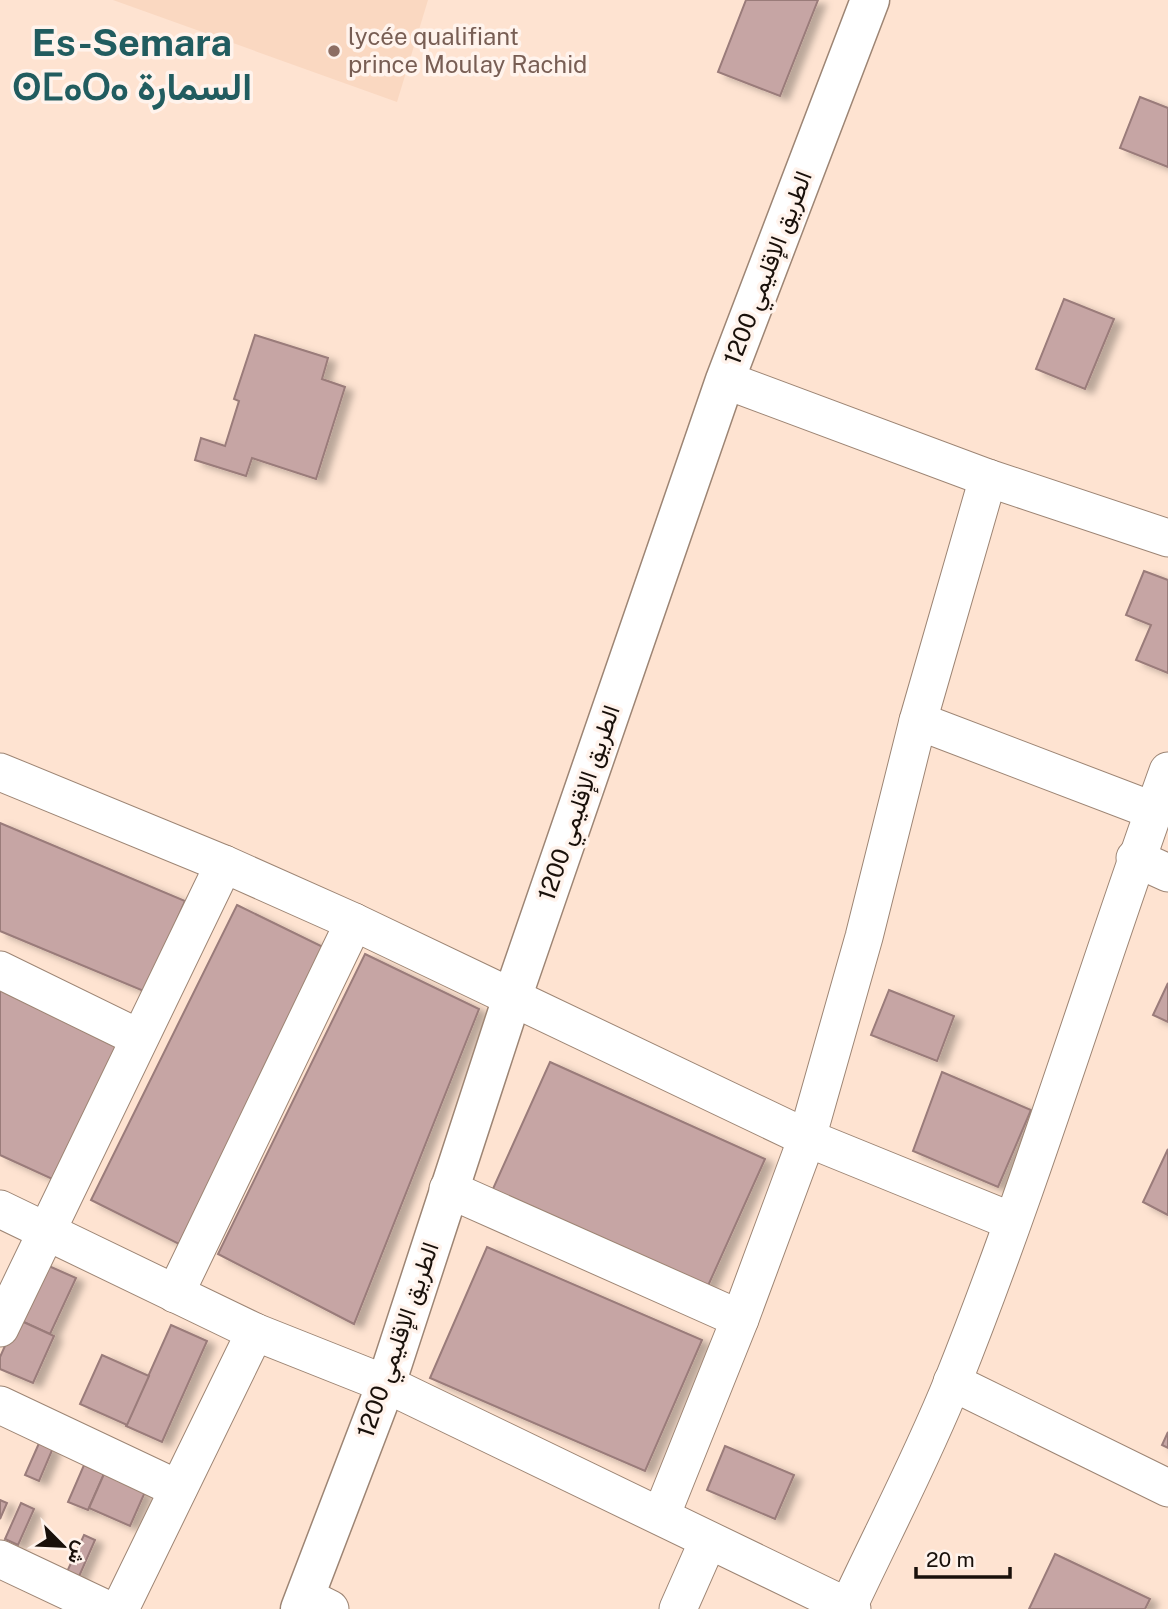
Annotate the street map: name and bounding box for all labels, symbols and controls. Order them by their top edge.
district label: Es-Semara ⵙⵎⴰⵔⴰ السمارة [12,20,252,111]
place label: lycée qualifiant prince Moulay Rachid [348,22,587,78]
marker: lycée qualifiant prince Moulay Rachid [326,43,342,59]
street label: الطريق الإقليمي 1200 [717,167,822,371]
street label: الطريق الإقليمي 1200 [531,701,630,906]
street label: الطريق الإقليمي 1200 [350,1238,449,1443]
north arrow [28,1511,98,1581]
scale bar [916,1536,1010,1580]
text: ش [63,1538,93,1568]
text: 20 m [926,1547,975,1572]

